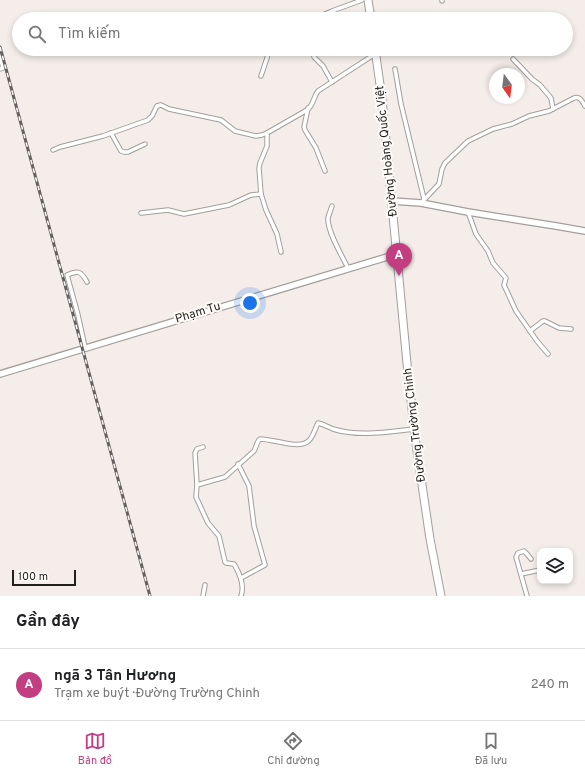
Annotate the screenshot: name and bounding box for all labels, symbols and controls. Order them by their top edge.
search box [12,12,573,56]
icon: search [26,23,48,45]
text: Tìm kiếm [58,25,120,44]
north arrow [489,68,525,104]
street label: Đường Hoàng Quốc Việt [372,85,402,217]
pin: A [386,243,412,276]
your location [240,293,260,313]
street label: Phạm Tu [173,299,223,327]
street label: Đường Trường Chinh [400,367,430,483]
map controls [537,548,573,584]
button: layers [537,548,573,584]
scale bar [12,568,76,587]
text: 100 m [18,570,48,584]
text: Gần đây [16,611,80,633]
text: ngã 3 Tân Hương [54,667,176,686]
text: A [24,677,34,693]
text: 240 m [531,677,569,693]
text: Trạm xe buýt · Đường Trường Chinh [54,686,260,702]
tab: Bản đồ [78,730,112,768]
tab: Chỉ đường [267,730,320,768]
tab: Đã lưu [475,730,507,768]

